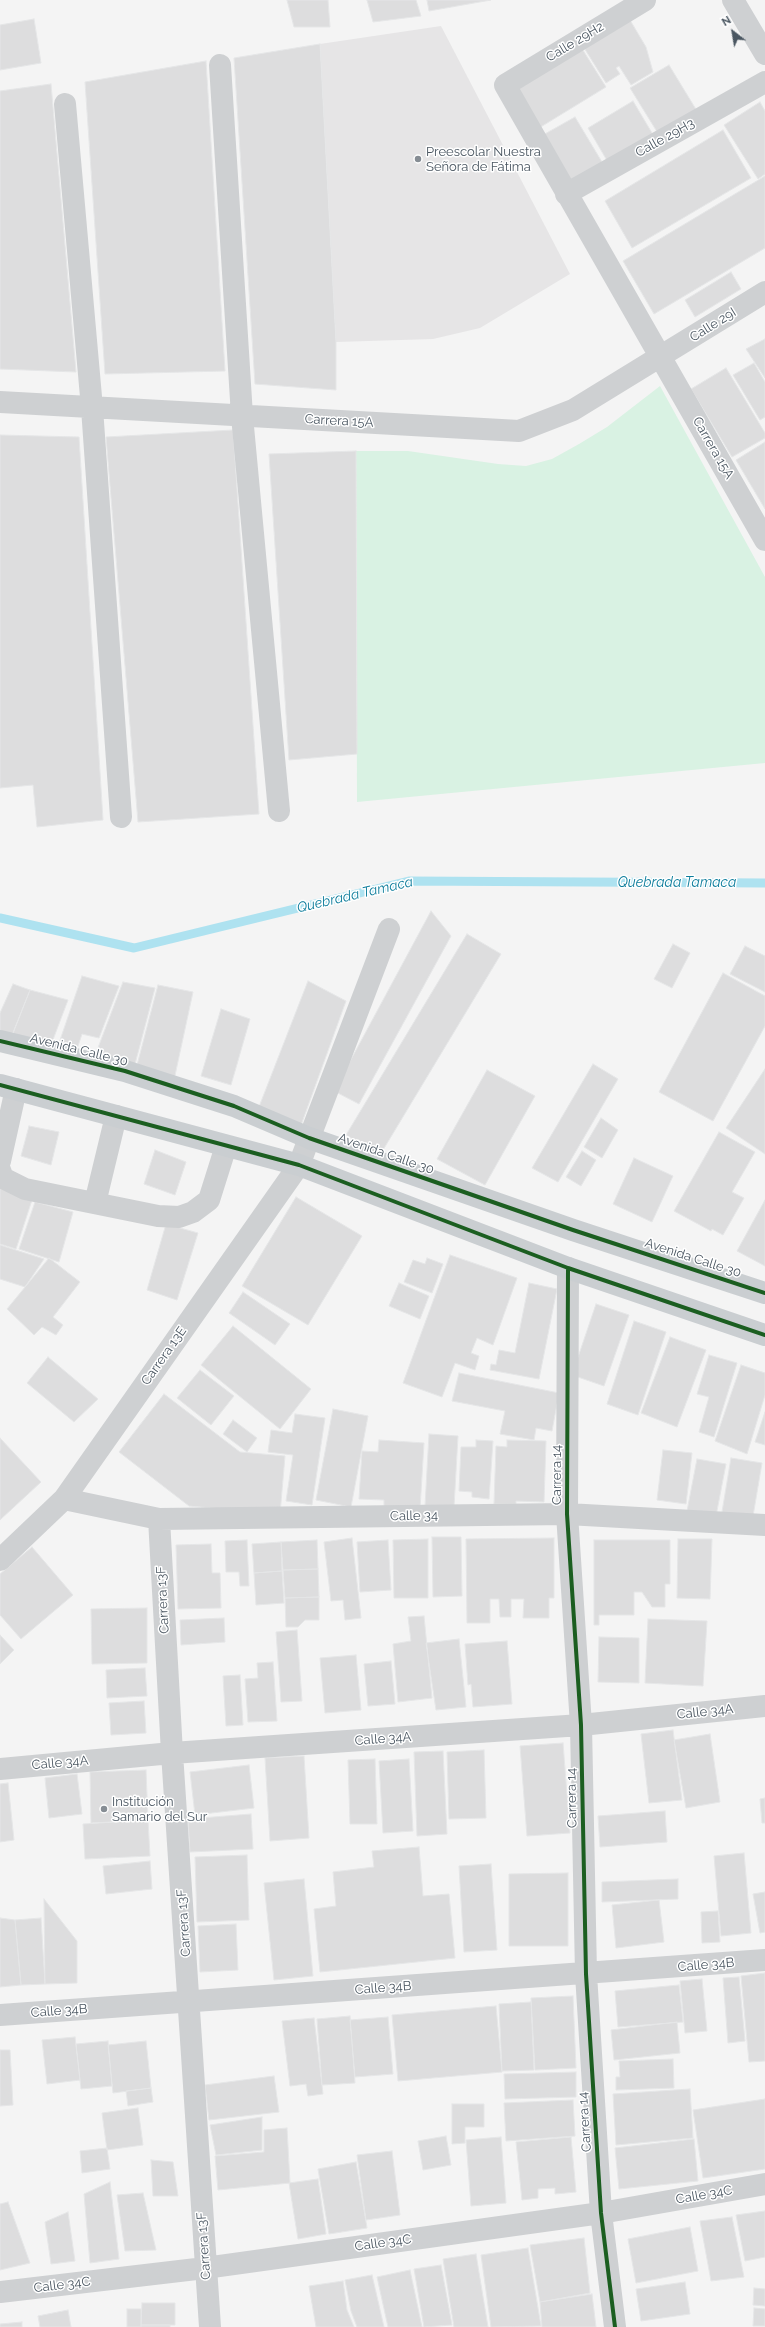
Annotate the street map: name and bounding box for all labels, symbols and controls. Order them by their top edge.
north arrow [713,12,753,52]
text: N [720,14,734,29]
street label: Calle 29H2 [543,19,607,65]
street label: Calle 29H3 [633,115,697,161]
place label: Preescolar Nuestra Señora de Fátima [426,144,541,175]
marker: Preescolar Nuestra Señora de Fátima [413,154,423,164]
street label: Calle 29I [687,305,739,345]
street label: Carrera 15A [304,411,374,431]
street label: Carrera 15A [689,414,737,482]
water label: Quebrada Tamaca [295,873,415,917]
water label: Quebrada Tamaca [618,875,736,891]
street label: Avenida Calle 30 [28,1030,130,1070]
street label: Avenida Calle 30 [336,1130,436,1178]
street label: Avenida Calle 30 [643,1235,743,1281]
street label: Carrera 13E [138,1324,190,1388]
street label: Carrera 14 [549,1445,565,1505]
street label: Calle 34 [390,1508,438,1524]
street label: Carrera 13F [153,1566,173,1634]
street label: Calle 34A [676,1701,734,1723]
street label: Calle 34A [354,1729,412,1749]
street label: Calle 34A [31,1753,89,1773]
street label: Carrera 14 [564,1768,580,1828]
place label: Institución Samario del Sur [112,1794,207,1825]
marker: Institución Samario del Sur [99,1804,109,1814]
street label: Carrera 13F [174,1889,194,1957]
street label: Calle 34B [677,1955,735,1975]
street label: Calle 34B [354,1978,412,1998]
street label: Calle 34B [30,2001,88,2021]
street label: Carrera 14 [575,2091,595,2153]
street label: Calle 34C [675,2182,733,2208]
street label: Carrera 13F [194,2212,214,2280]
street label: Calle 34C [354,2231,412,2255]
street label: Calle 34C [33,2274,91,2296]

